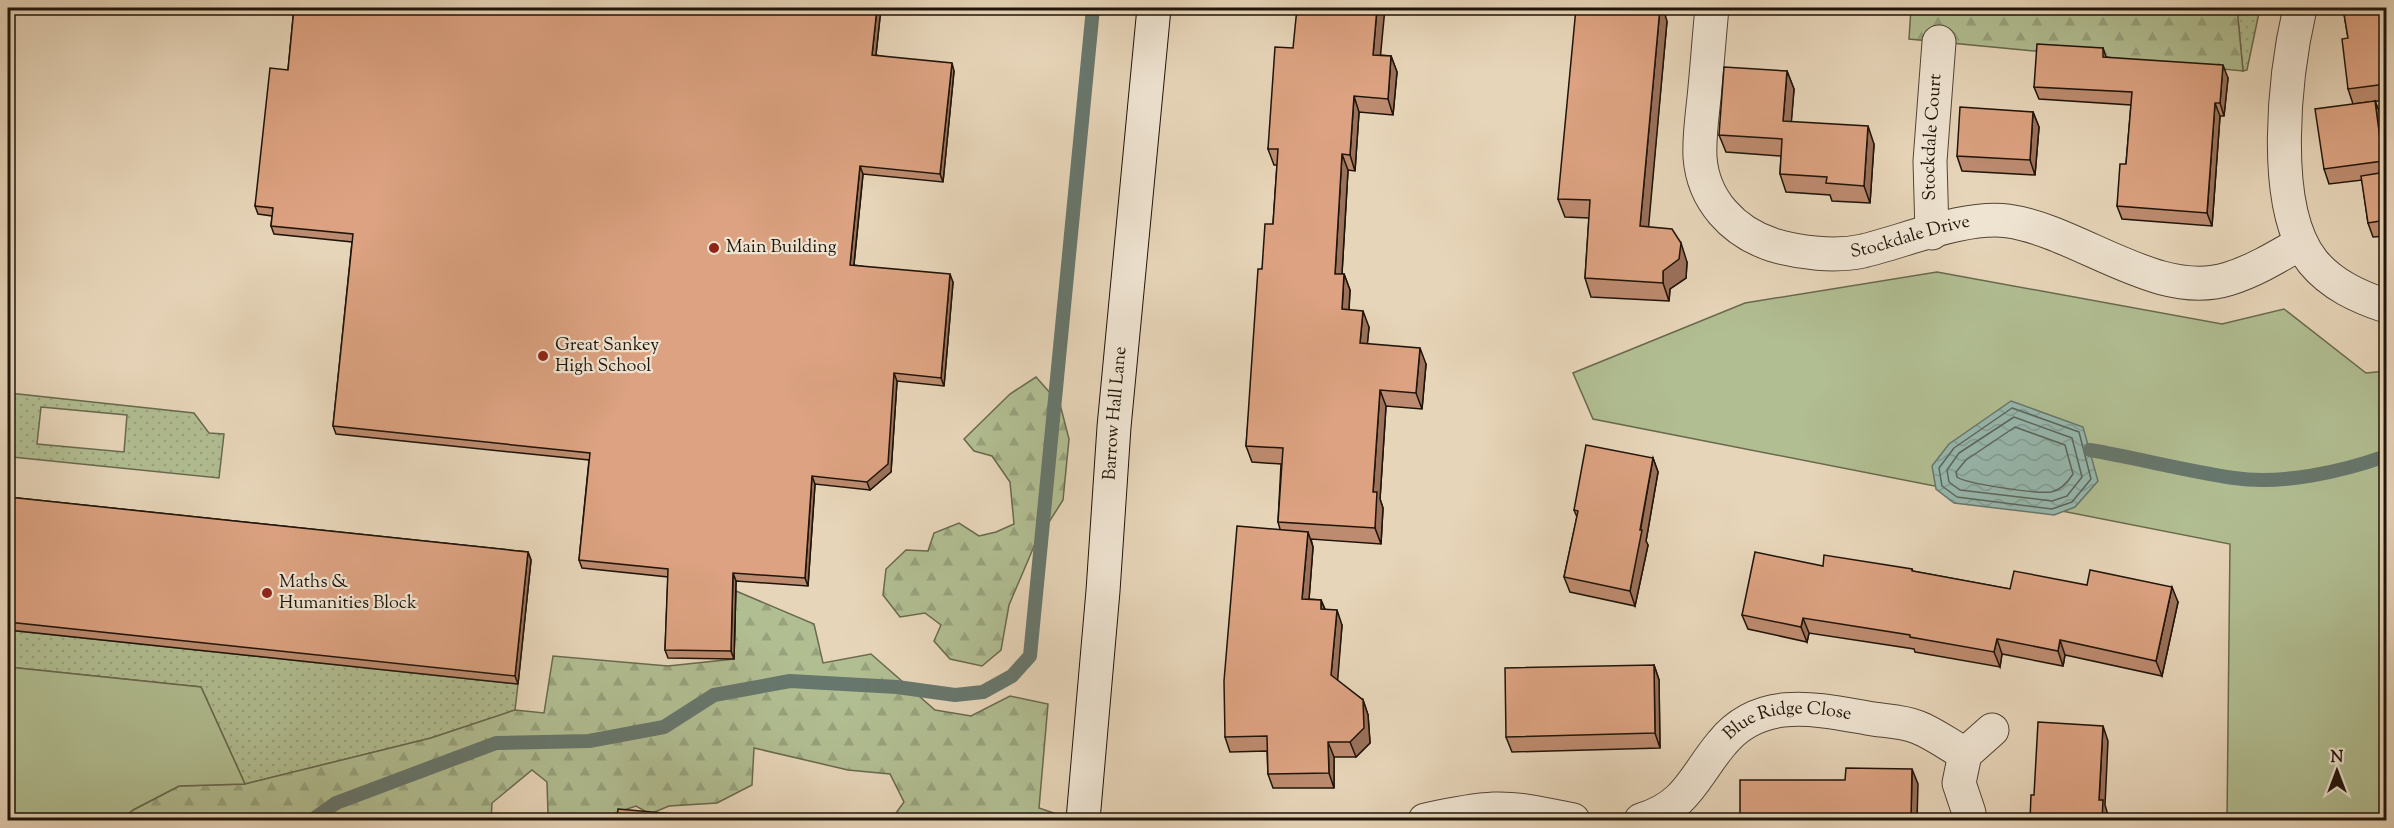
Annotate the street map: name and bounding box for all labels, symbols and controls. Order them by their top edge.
street label: Stockdale Court [1917,73,1950,201]
street label: Stockdale Drive [1849,209,1972,266]
place label: Main Building [726,235,837,261]
marker: Main Building [707,241,721,255]
place label: Great Sankey High School [555,333,659,380]
street label: Barrow Hall Lane [1097,345,1135,481]
marker: Great Sankey High School [536,349,550,363]
place label: Maths & Humanities Block [279,570,417,617]
marker: Maths & Humanities Block [260,586,274,600]
street label: Blue Ridge Close [1718,696,1853,747]
north arrow [2307,741,2367,801]
text: N [2331,747,2344,770]

